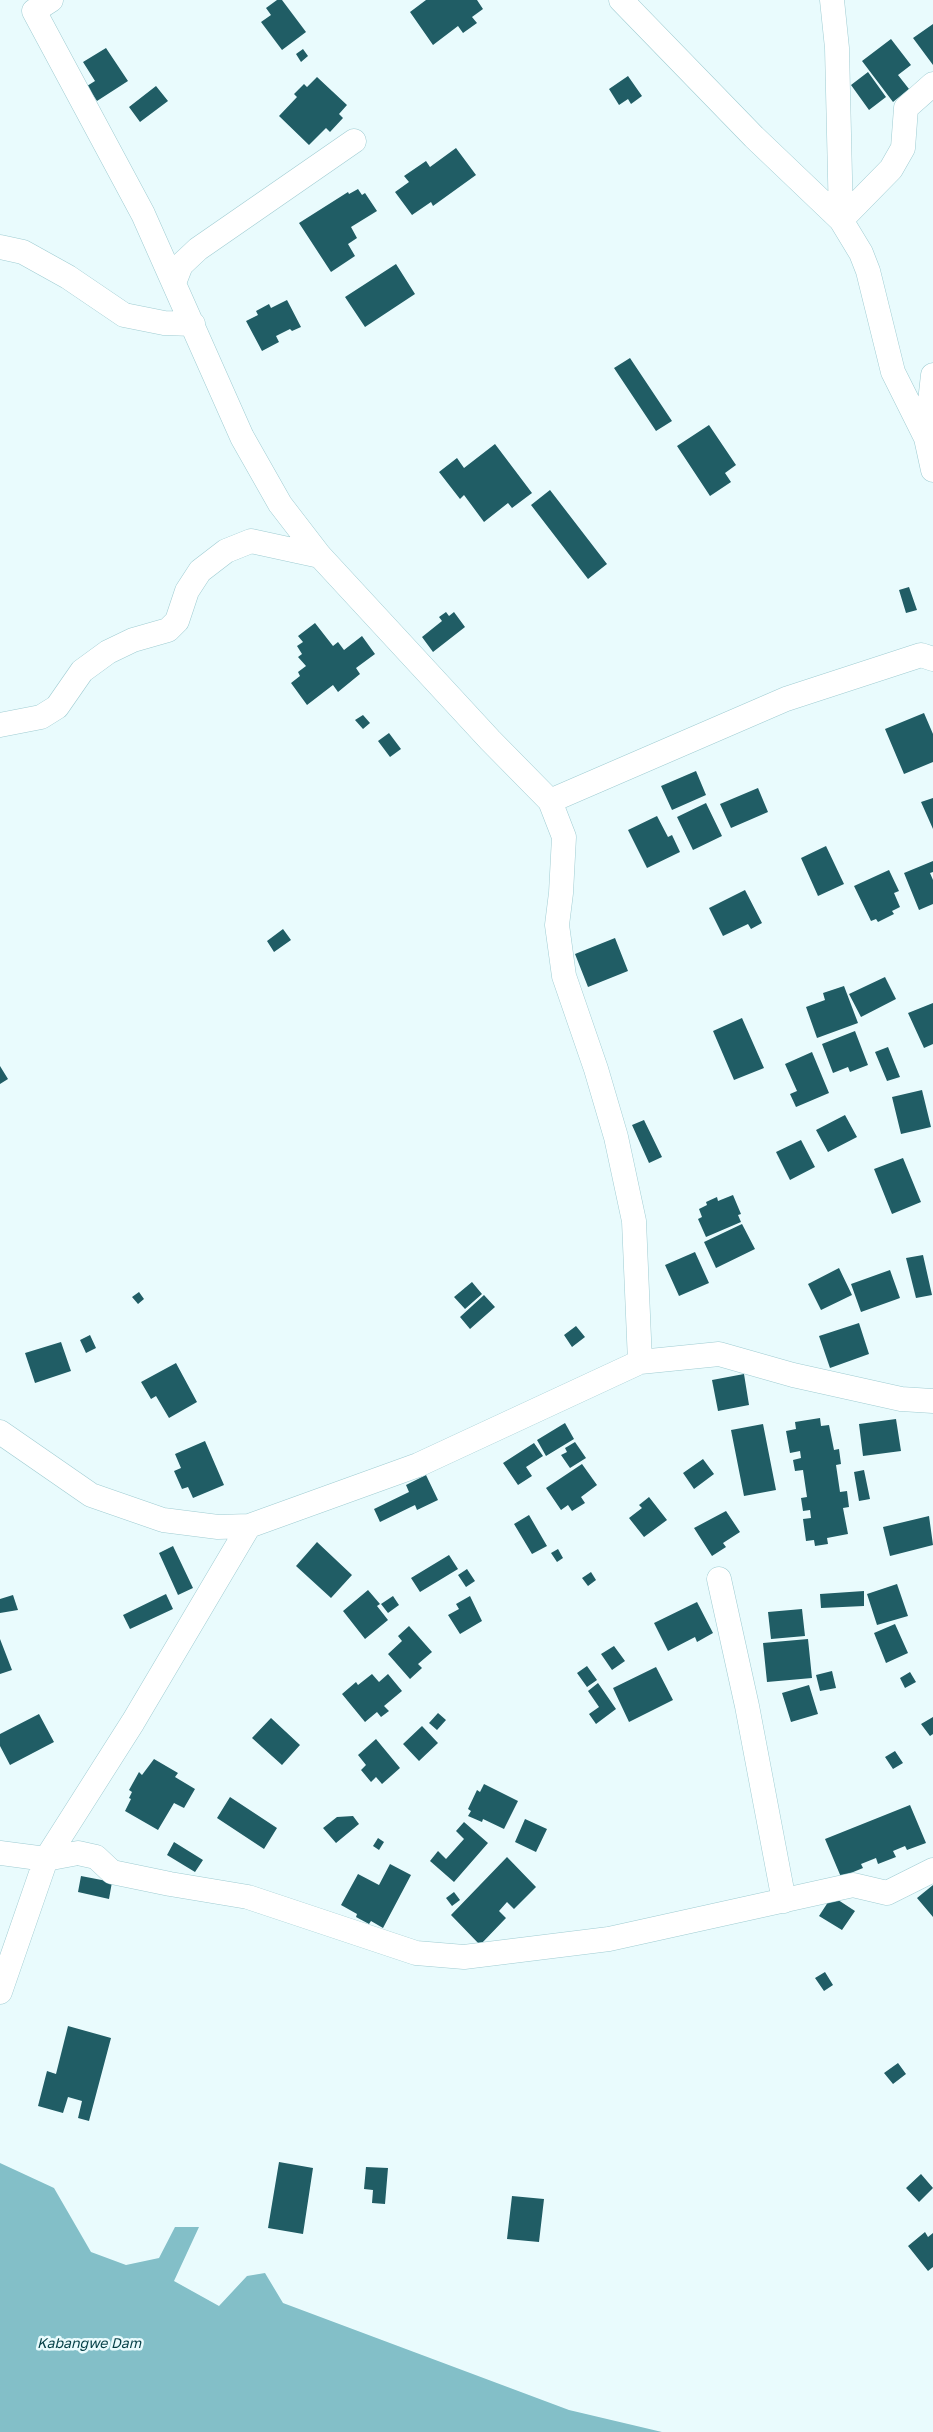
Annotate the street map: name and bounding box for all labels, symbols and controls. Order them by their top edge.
water label: Kabangwe Dam [37,2336,141,2352]

